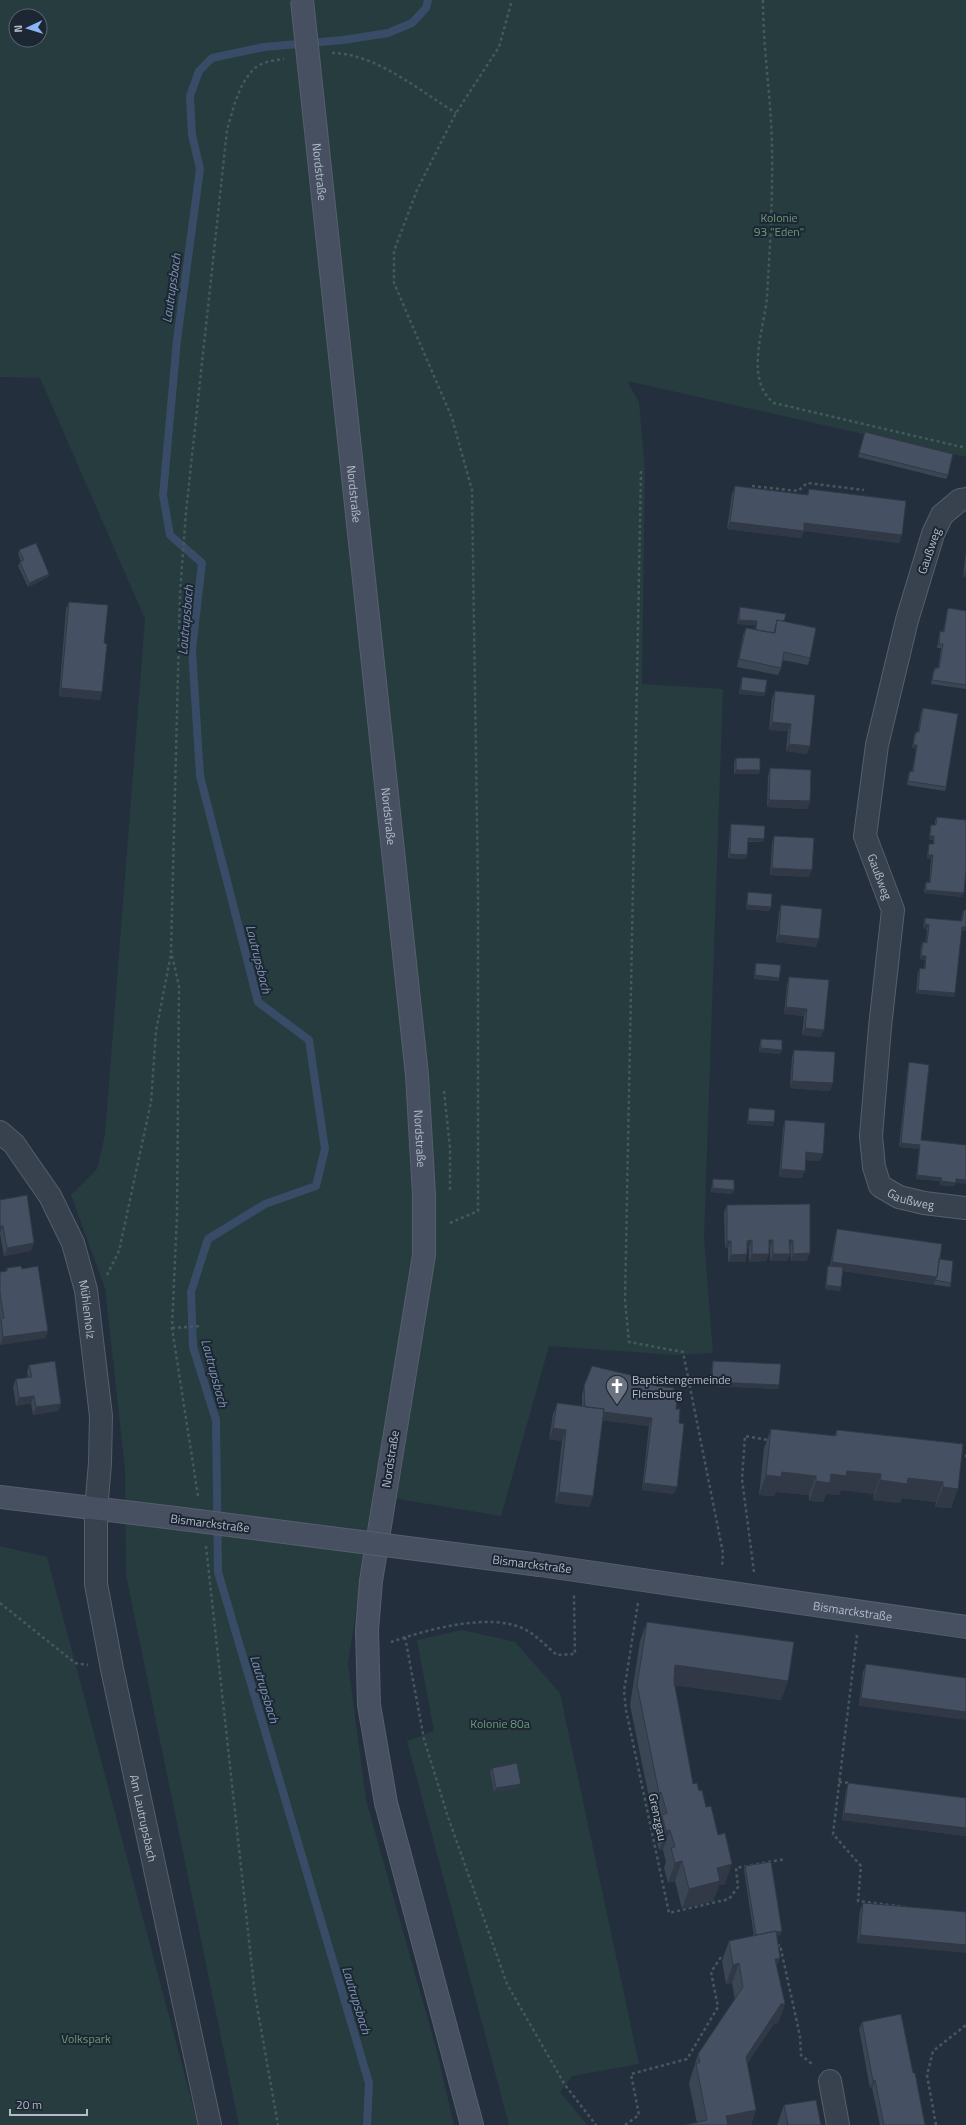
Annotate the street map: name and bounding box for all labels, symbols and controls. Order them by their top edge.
north arrow [8,8,48,48]
text: N [10,24,26,33]
street label: Nordstraße [308,142,333,201]
park label: Kolonie 93 "Eden" [754,208,804,241]
water label: Lautrupsbach [156,251,186,324]
street label: Nordstraße [342,464,367,524]
street label: Gaußweg [912,525,946,577]
water label: Lautrupsbach [172,584,198,656]
street label: Nordstraße [377,786,402,846]
street label: Gaußweg [863,851,898,902]
water label: Lautrupsbach [241,923,277,996]
street label: Nordstraße [410,1109,432,1168]
street label: Gaußweg [884,1183,935,1214]
street label: Mühlenholz [74,1277,101,1340]
water label: Lautrupsbach [196,1337,234,1410]
place label: Baptistengemeinde Flensburg [632,1370,731,1403]
church icon: Baptistengemeinde Flensburg [604,1373,630,1406]
street label: Nordstraße [376,1429,404,1489]
street label: Bismarckstraße [169,1509,251,1537]
street label: Bismarckstraße [491,1550,573,1578]
street label: Bismarckstraße [812,1595,893,1626]
water label: Lautrupsbach [245,1653,285,1726]
park label: Kolonie 80a [470,1714,530,1733]
street label: Am Lautrupsbach [125,1773,163,1863]
street label: Grenzgau [644,1792,672,1842]
water label: Lautrupsbach [337,1964,377,2037]
park label: Volkspark [61,2029,111,2048]
scale bar [10,2091,87,2117]
text: 20 m [16,2095,42,2114]

